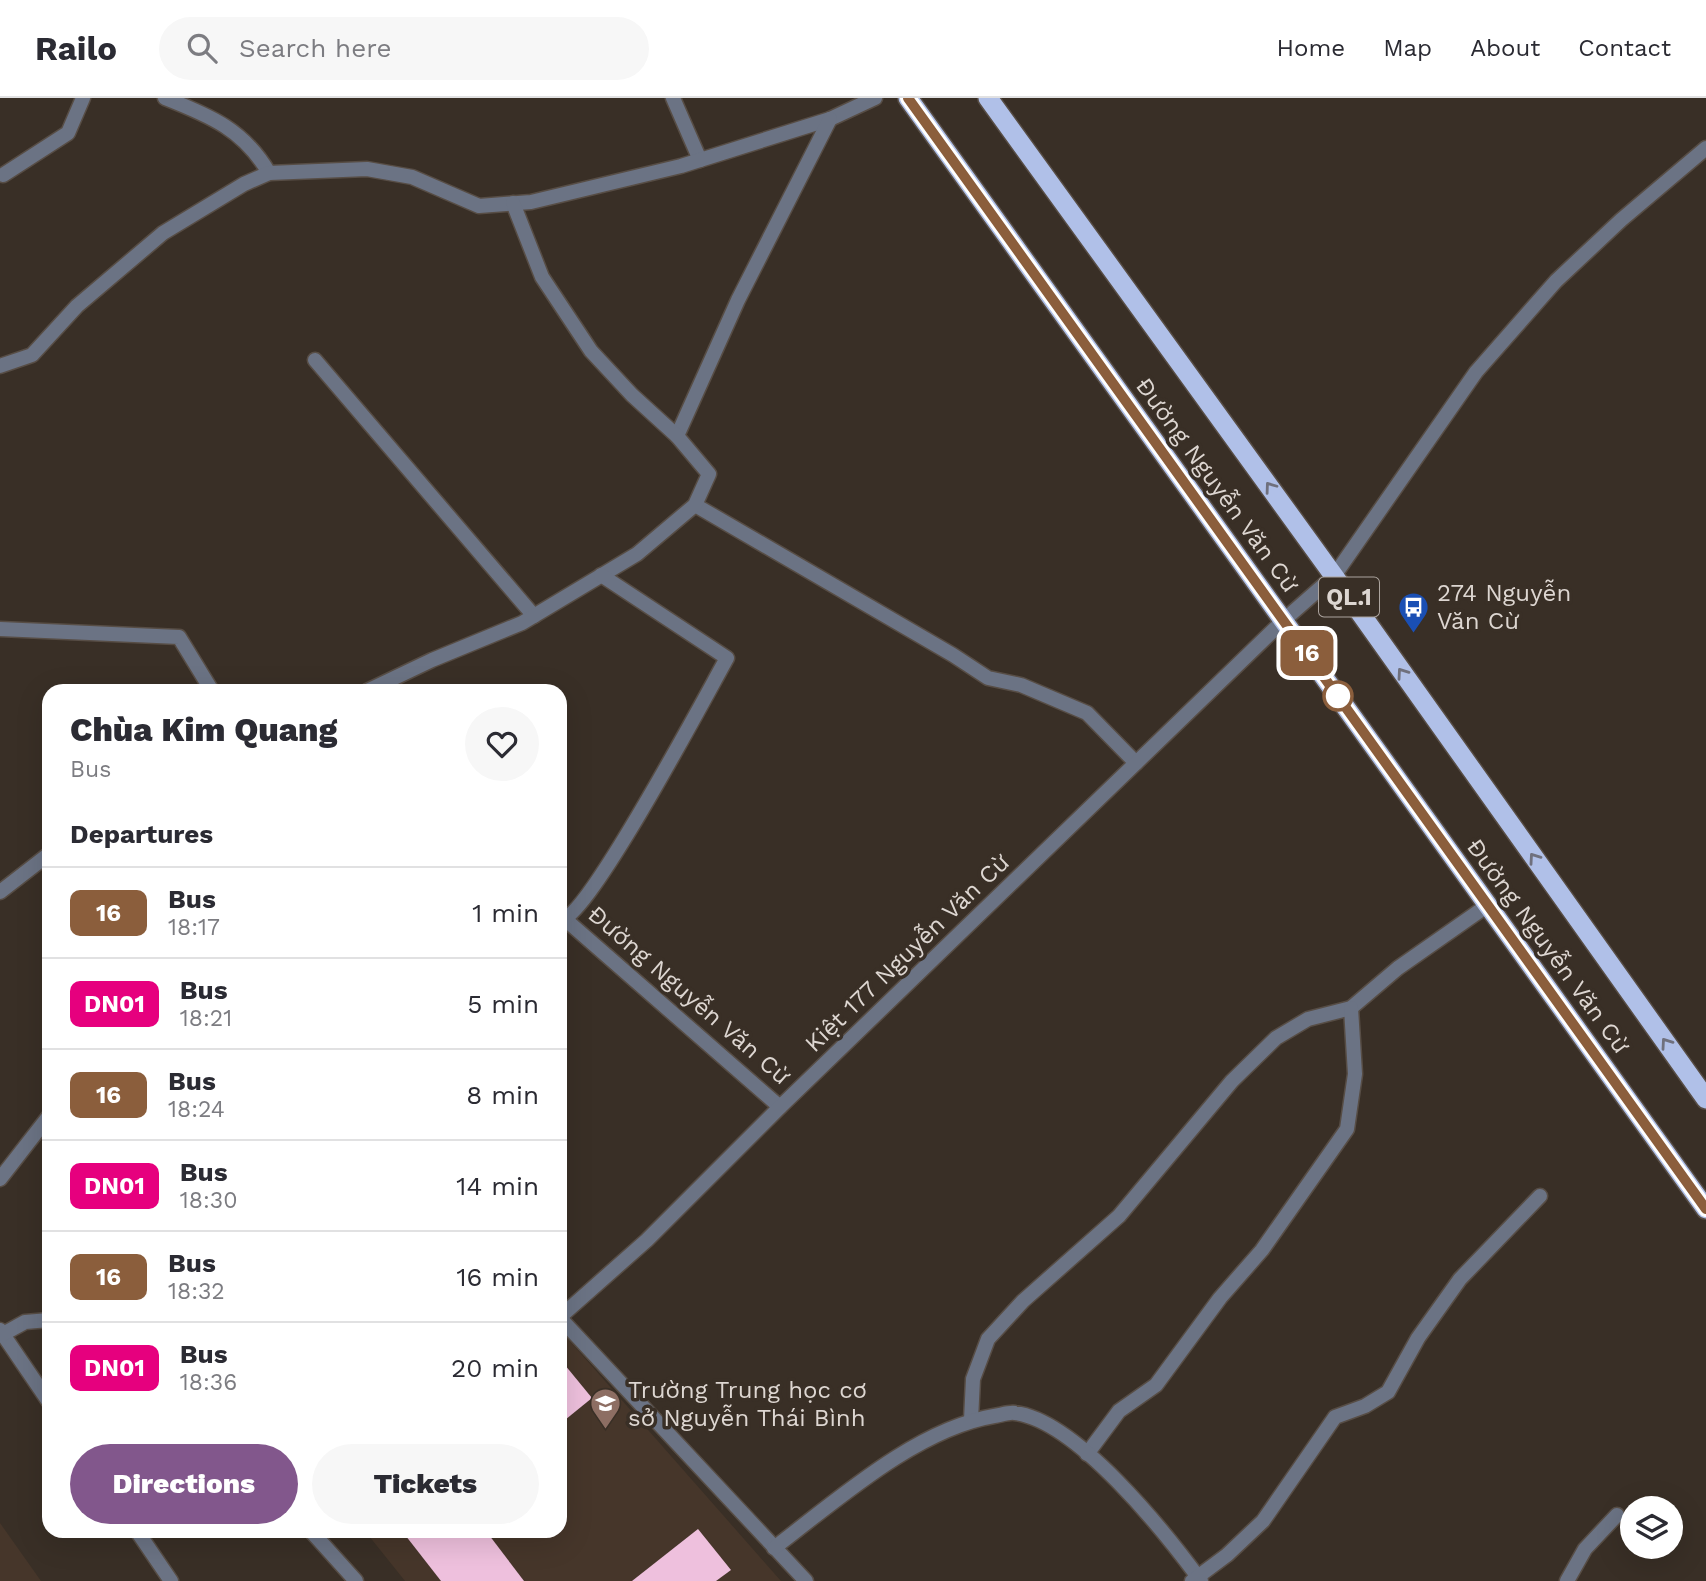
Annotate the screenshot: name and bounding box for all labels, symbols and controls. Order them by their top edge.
search box [159,17,649,80]
text: Railo [35,29,117,68]
icon: search [183,29,221,67]
text: Search here [239,33,391,63]
text: Home [1277,34,1345,62]
text: Map [1383,34,1432,62]
text: About [1470,34,1540,62]
text: Contact [1578,34,1671,62]
street label: Đường Nguyễn Văn Cừ [1130,372,1304,598]
one-way arrow [1266,483,1278,495]
road number: QL.1 [1319,578,1379,617]
place label: 274 Nguyễn Văn Cừ [1437,579,1571,635]
bus stop icon: 274 Nguyễn Văn Cừ [1397,590,1431,634]
line badge: 16 [1276,630,1338,676]
text: 16 [1294,639,1320,667]
one-way arrow [1398,668,1410,680]
unlabelled marker [1323,681,1353,711]
button: heart [465,707,539,781]
text: Chùa Kim Quang [70,710,337,749]
text: Bus [70,756,111,783]
text: Departures [70,819,213,849]
street label: Đường Nguyễn Văn Cừ [1461,833,1635,1059]
street label: Kiệt 177 Nguyễn Văn Cừ [799,848,1015,1058]
one-way arrow [1530,853,1542,866]
text: Bus [168,884,216,914]
text: 1 min [472,898,539,928]
text: 16 [96,899,121,927]
street label: Đường Nguyễn Văn Cừ [582,900,796,1090]
text: 18:17 [168,914,220,941]
text: Bus [180,975,228,1005]
text: 5 min [467,989,539,1019]
text: DN01 [84,990,145,1018]
text: 18:21 [180,1005,232,1032]
one-way arrow [1662,1038,1675,1051]
text: Bus [168,1066,216,1096]
text: 8 min [466,1080,539,1110]
text: 16 [96,1081,121,1109]
text: 18:24 [168,1096,225,1123]
text: Bus [180,1157,228,1187]
text: 14 min [456,1171,539,1201]
text: DN01 [84,1172,145,1200]
text: 18:30 [180,1187,238,1214]
text: Bus [168,1248,216,1278]
text: 16 min [456,1262,539,1292]
text: 16 [96,1263,121,1291]
text: 18:32 [168,1278,225,1305]
text: Bus [180,1339,228,1369]
text: 20 min [451,1353,539,1383]
text: DN01 [84,1354,145,1382]
text: 18:36 [180,1369,237,1396]
place label: Trường Trung học cơ sở Nguyễn Thái Bình [628,1376,867,1432]
school or university icon: Trường Trung học cơ sở Nguyễn Thái Bình [588,1387,622,1431]
button: Directions [70,1444,298,1524]
button: Tickets [312,1444,539,1524]
map controls [1620,1496,1683,1559]
button: layers [1620,1496,1683,1559]

